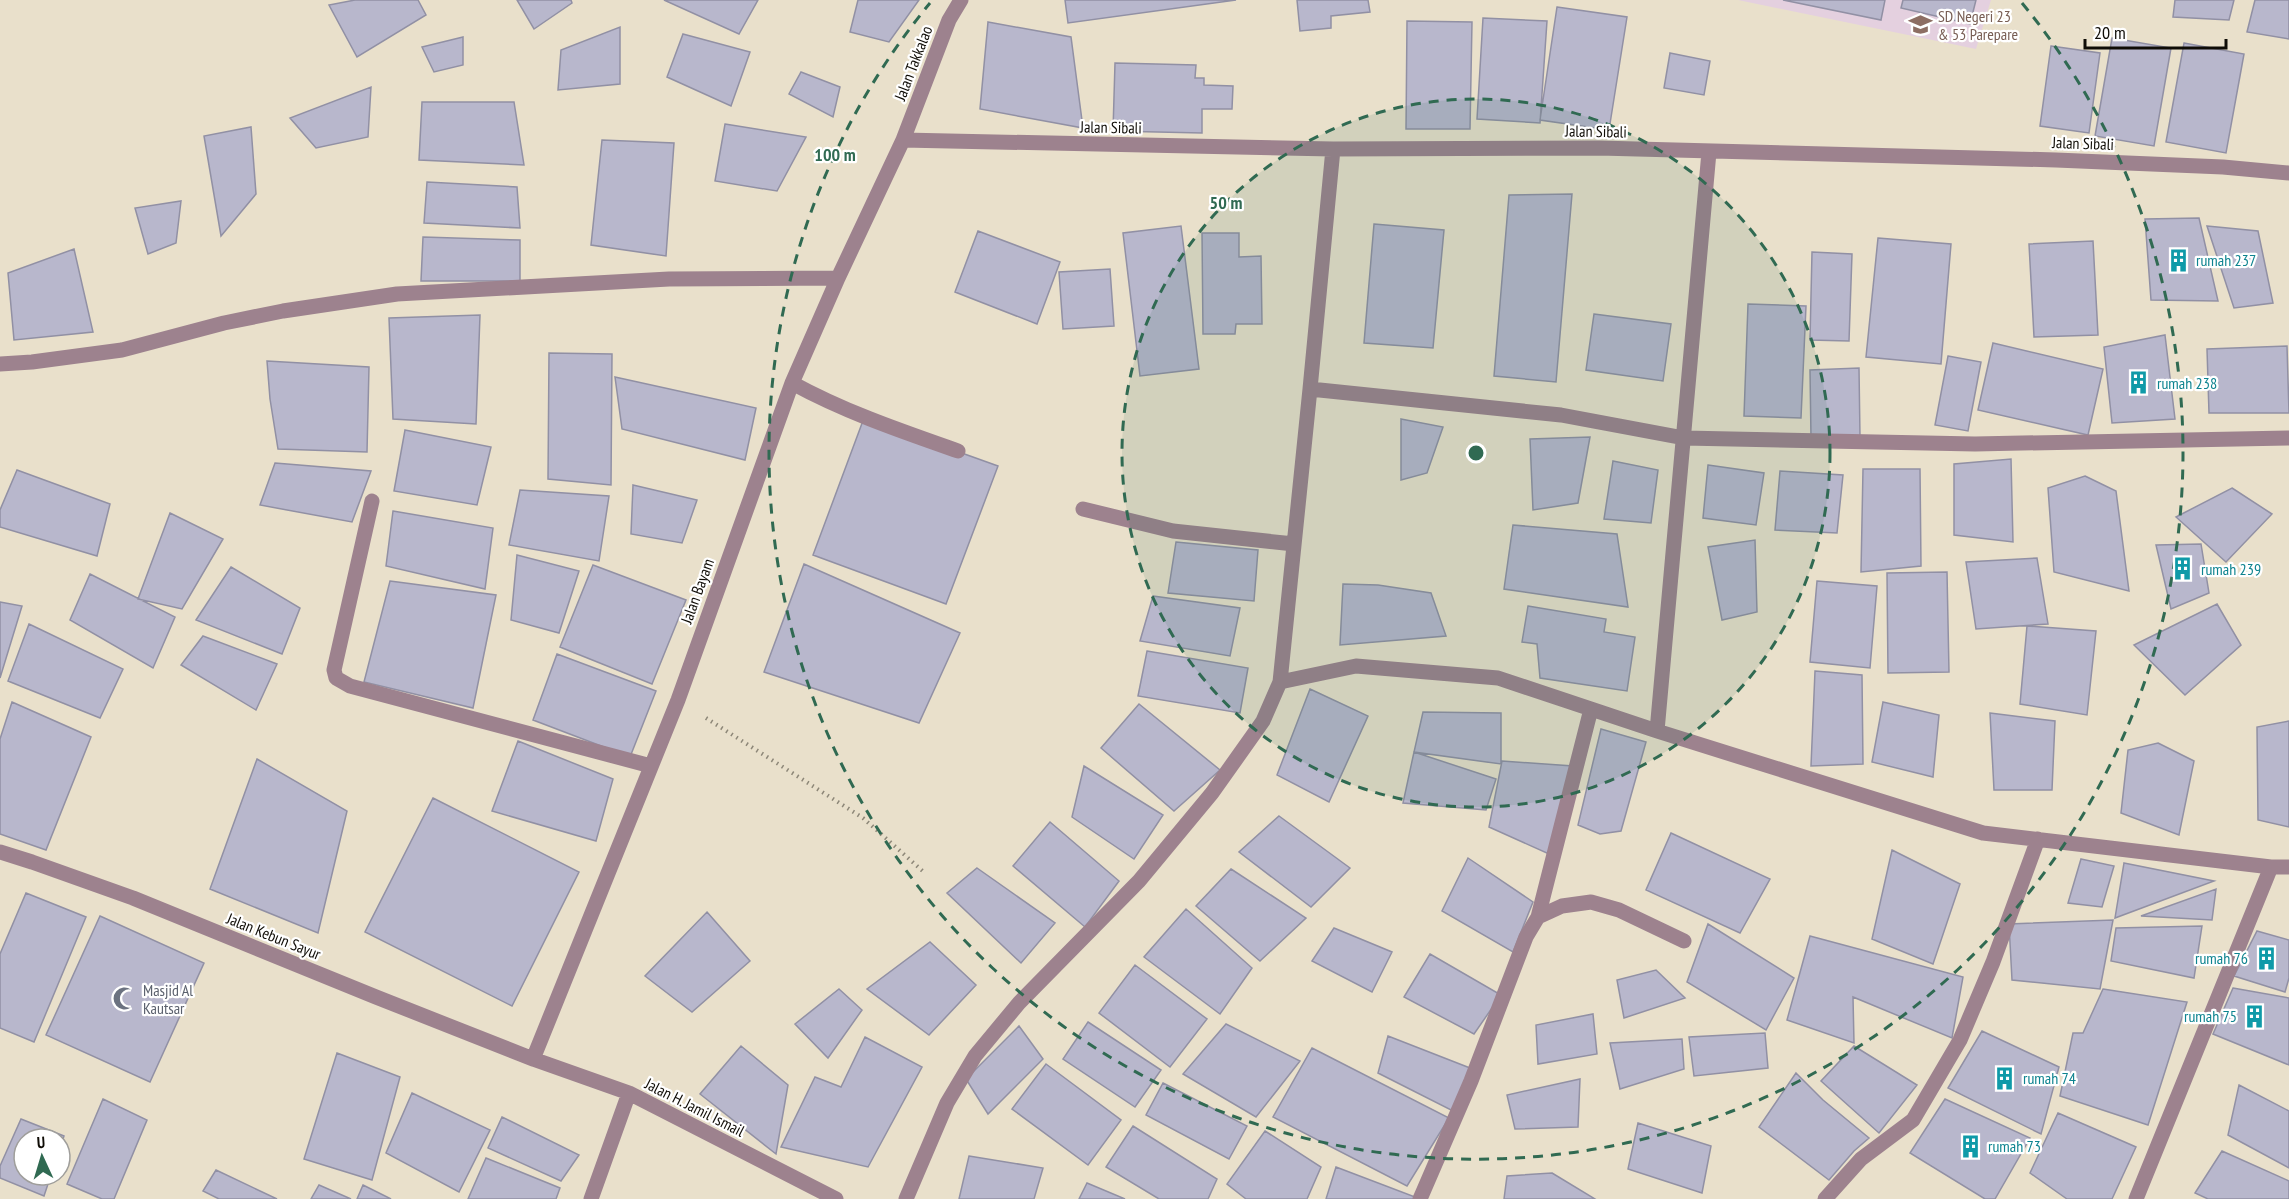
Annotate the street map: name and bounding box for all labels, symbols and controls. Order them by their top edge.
place label: SD Negeri 23 & 53 Parepare [1938,6,2018,44]
school or university icon: SD Negeri 23 & 53 Parepare [1907,12,1933,38]
scale bar [2085,12,2226,50]
text: 20 m [2094,21,2126,44]
street label: Jalan Takkalao [889,23,936,104]
street label: Jalan Sibali [1079,116,1142,138]
street label: Jalan Sibali [1564,120,1627,142]
street label: Jalan Sibali [2051,132,2114,154]
text: 100 m [814,143,856,166]
text: 50 m [1210,191,1242,214]
building icon: rumah 237 [2165,247,2191,273]
place label: rumah 237 [2196,250,2256,270]
building icon: rumah 238 [2126,370,2152,396]
place label: rumah 238 [2157,373,2217,393]
centre of rings [1466,443,1486,463]
street label: Jalan Bayam [676,556,718,627]
building icon: rumah 239 [2170,556,2196,582]
place label: rumah 239 [2201,559,2261,579]
street label: Jalan Kebun Sayur [223,908,324,964]
building icon: rumah 76 [2253,945,2279,971]
place label: rumah 76 [2195,948,2248,968]
place label: Masjid Al Kautsar [143,980,193,1018]
mosque icon: Masjid Al Kautsar [112,986,138,1012]
building icon: rumah 75 [2242,1003,2268,1029]
place label: rumah 75 [2184,1006,2237,1026]
building icon: rumah 74 [1992,1065,2018,1091]
place label: rumah 74 [2023,1068,2076,1088]
street label: Jalan H. Jamil Ismail [641,1073,748,1141]
north arrow [12,1127,72,1187]
text: U [36,1132,46,1152]
building icon: rumah 73 [1957,1133,1983,1159]
place label: rumah 73 [1988,1136,2041,1156]

